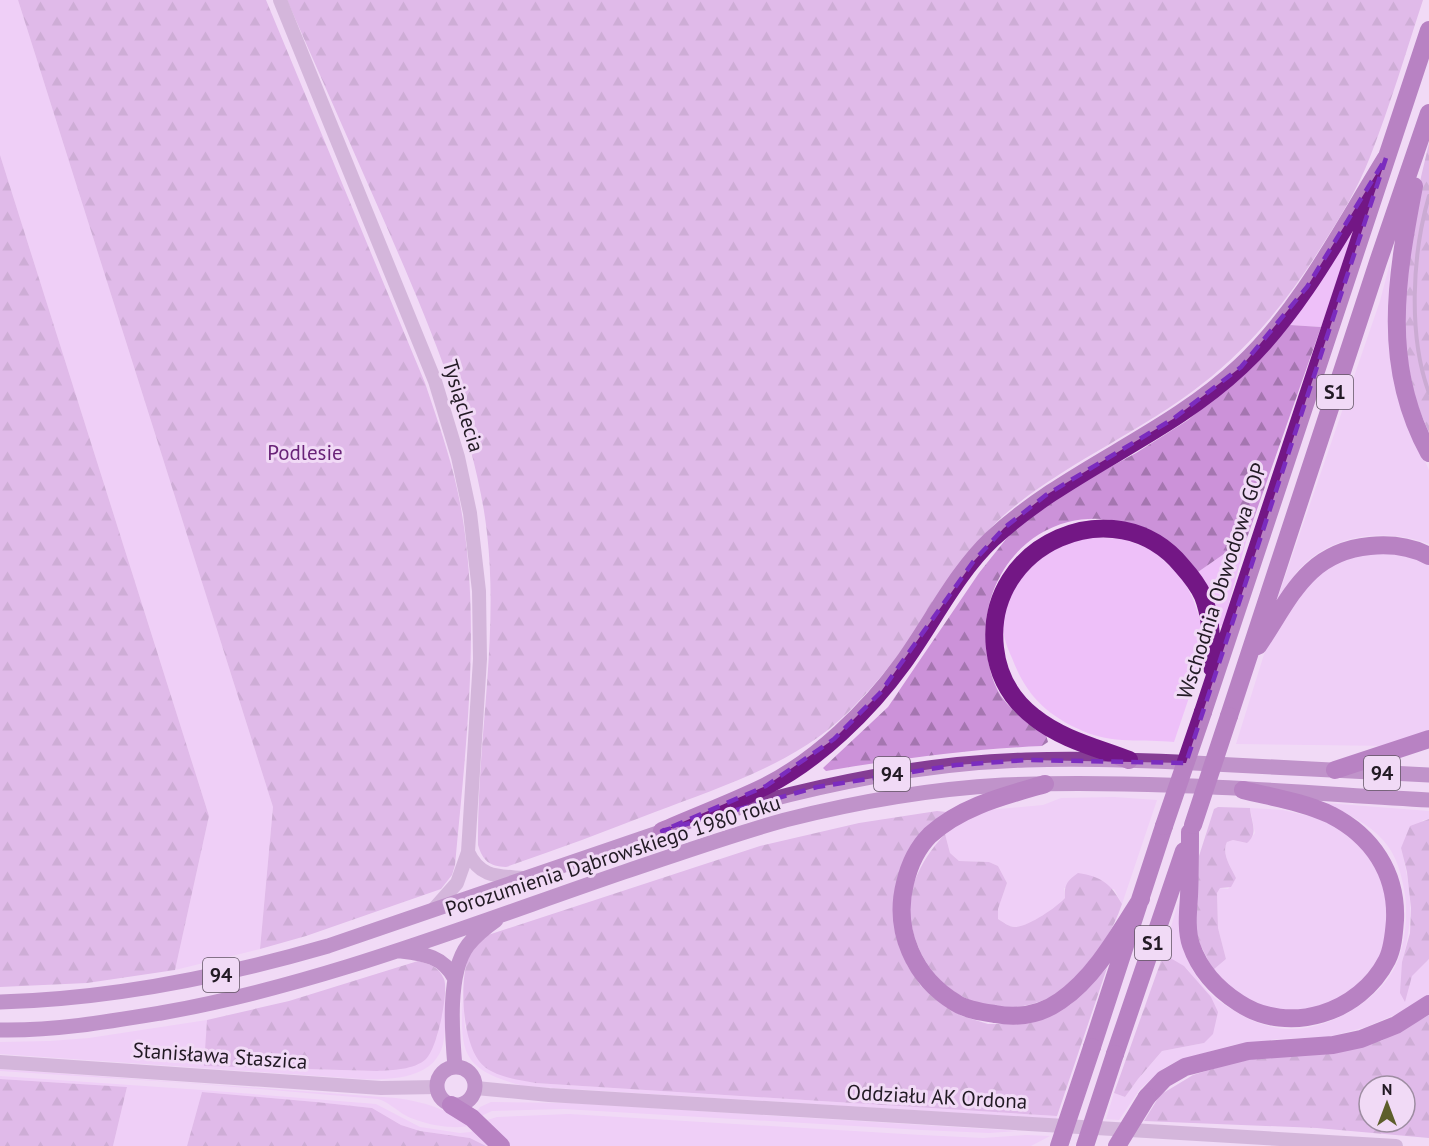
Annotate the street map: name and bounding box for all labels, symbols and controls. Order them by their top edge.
street label: Tysiąclecia [437,356,490,455]
road number: S1 [1317,375,1353,409]
park label: Podlesie [267,439,343,466]
street label: Wschodnia Obwodowa GOP [1171,459,1272,702]
road number: 94 [1364,756,1400,790]
road number: 94 [874,757,910,791]
street label: Porozumienia Dąbrowskiego 1980 roku [442,788,784,923]
road number: S1 [1135,926,1171,960]
road number: 94 [203,958,239,992]
street label: Stanisława Staszica [132,1036,308,1075]
north arrow [1357,1074,1417,1134]
street label: Oddziału AK Ordona [846,1078,1028,1115]
text: N [1382,1079,1392,1099]

